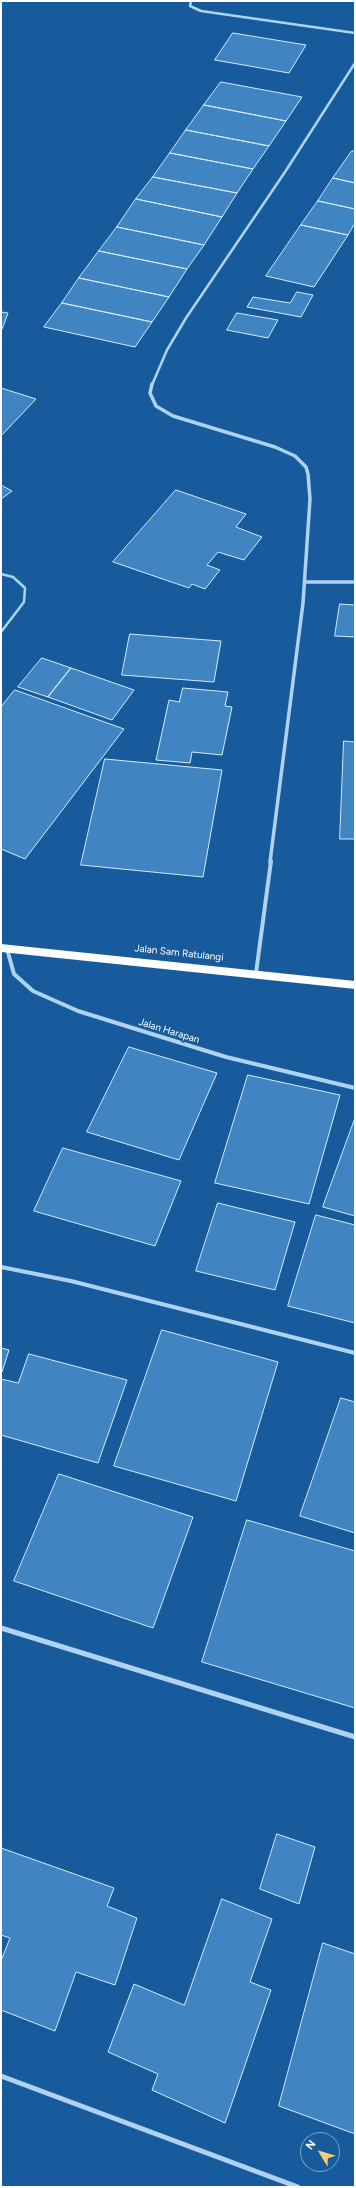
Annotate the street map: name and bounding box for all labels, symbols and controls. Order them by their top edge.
street label: Jalan Sam Ratulangi [134,942,224,964]
street label: Jalan Harapan [137,1016,201,1046]
north arrow [300,2132,340,2172]
text: N [303,2138,319,2152]

